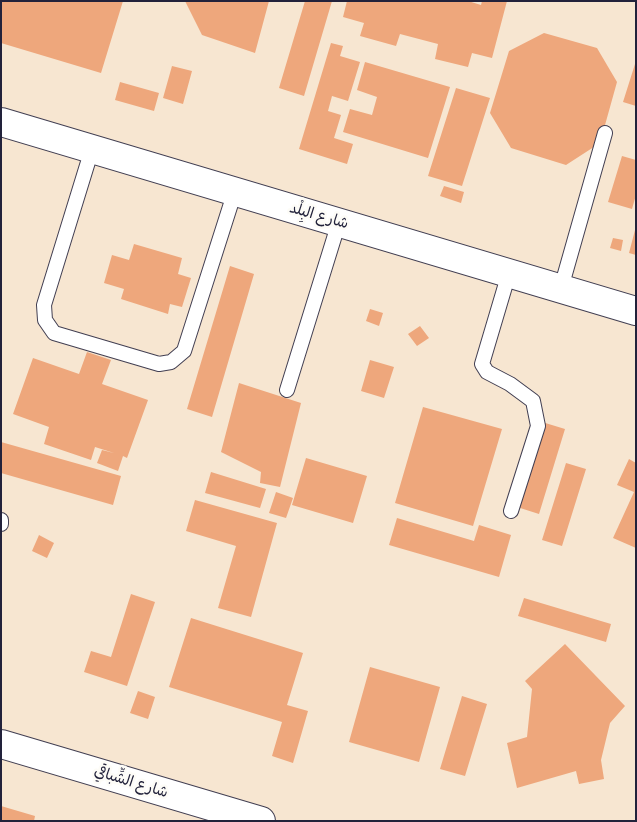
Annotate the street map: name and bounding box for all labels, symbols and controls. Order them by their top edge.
street label: شارع البِلْد [287,199,351,233]
street label: شارع الشِّباقي [92,762,170,802]

